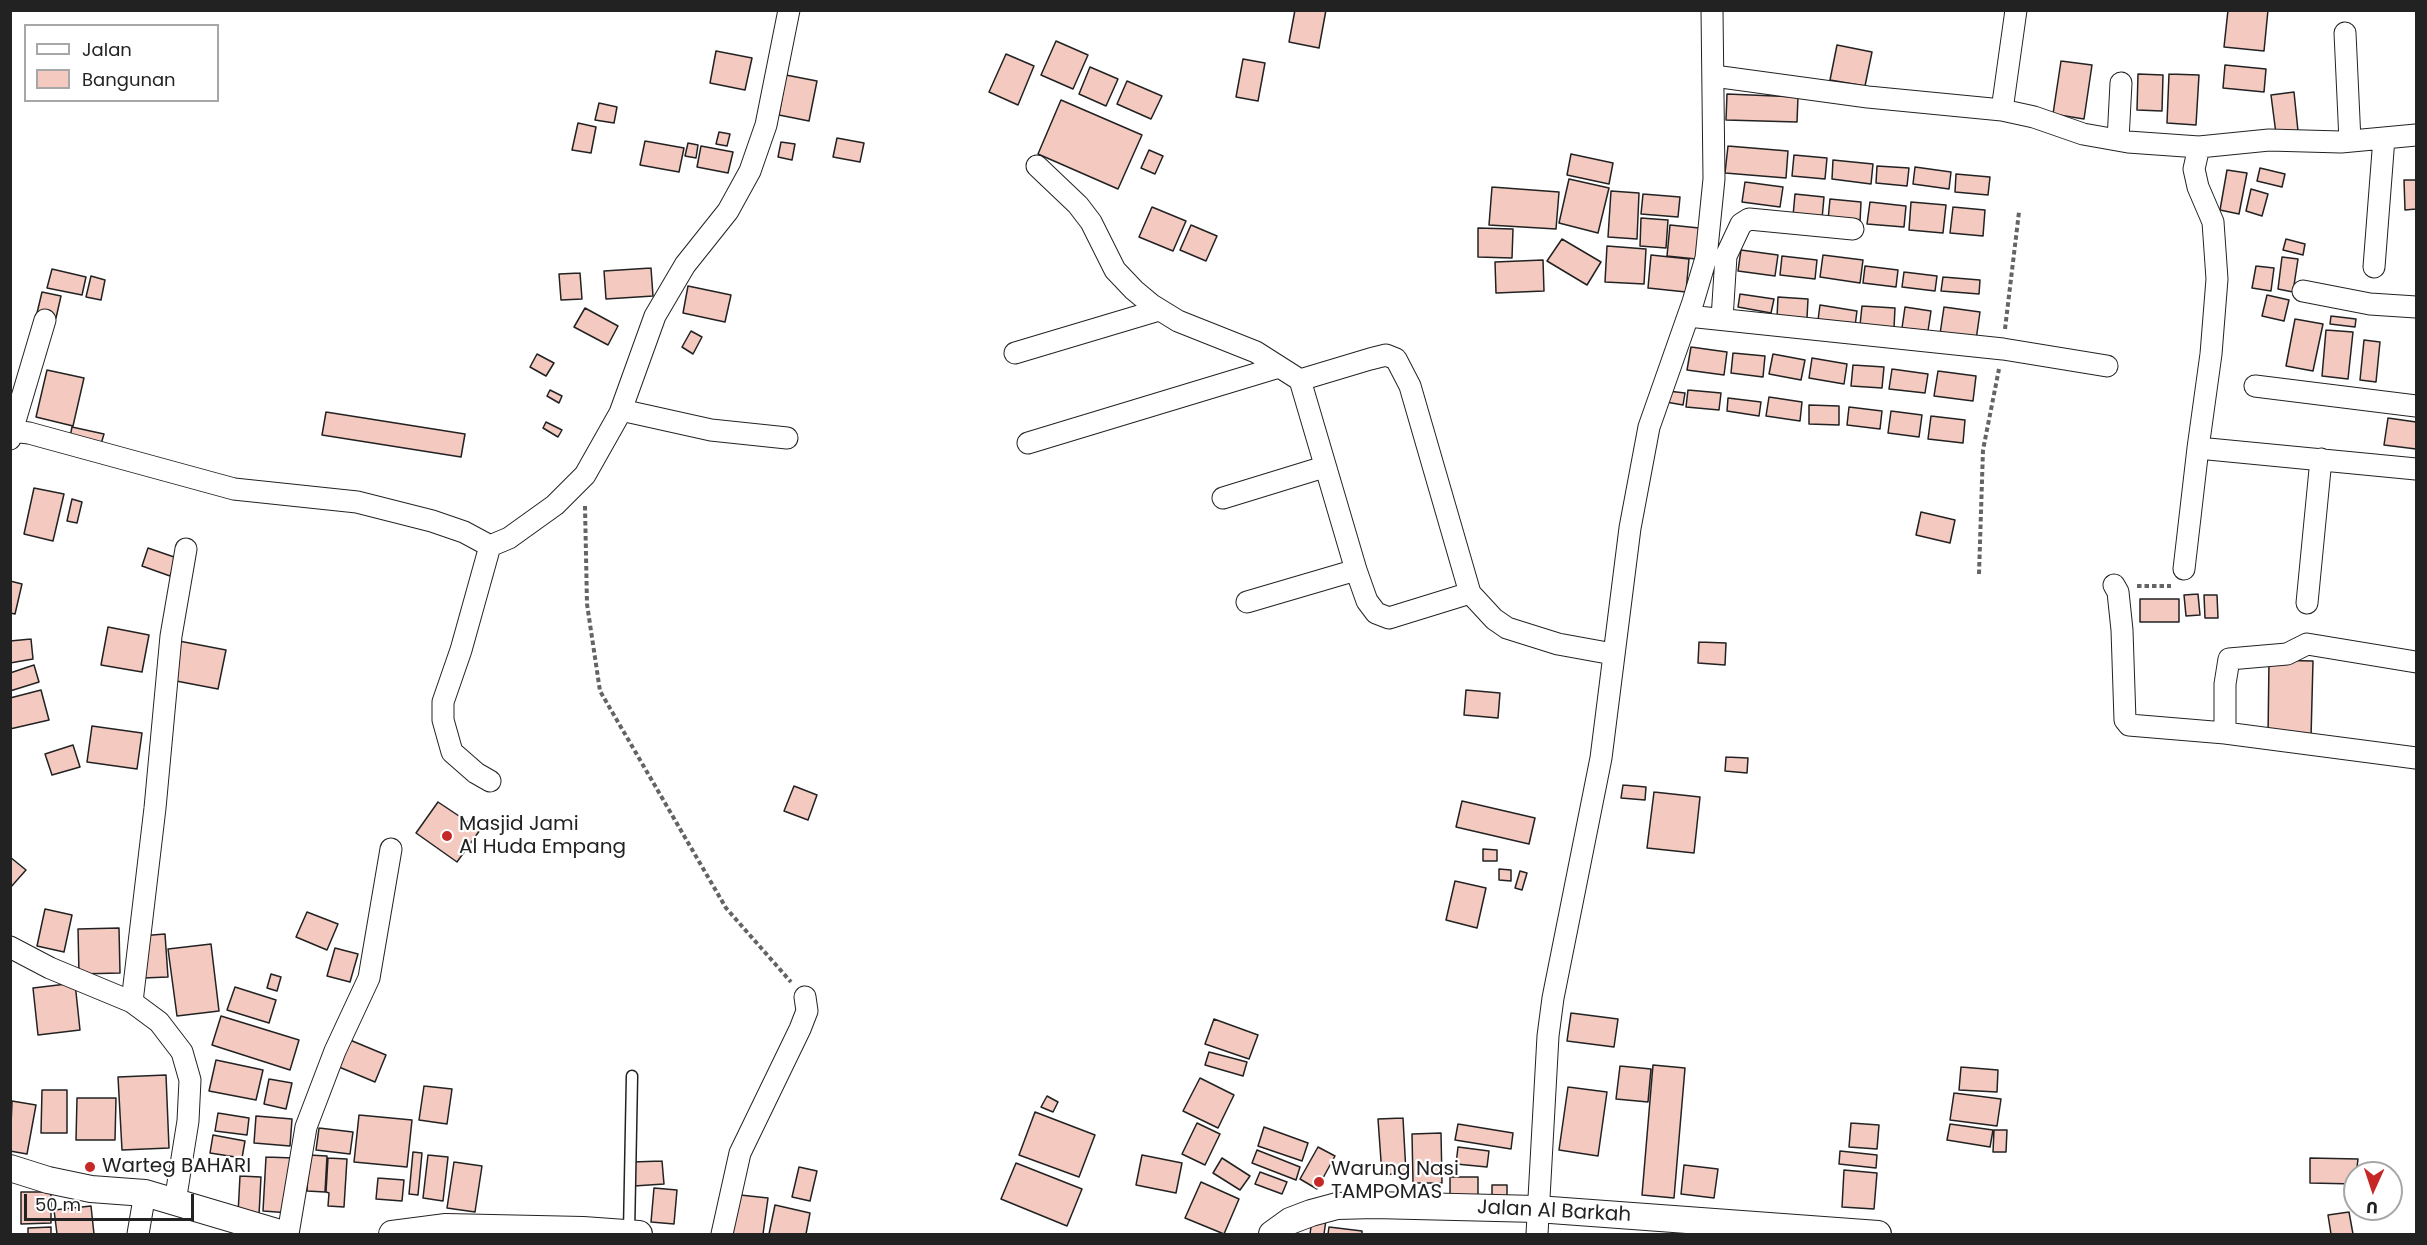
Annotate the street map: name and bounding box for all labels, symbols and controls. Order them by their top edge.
legend [24,24,219,102]
text: Jalan [82,37,132,62]
text: Bangunan [82,67,176,92]
place label: Masjid Jami Al Huda Empang [459,813,626,860]
marker: Masjid Jami Al Huda Empang [440,829,454,843]
place label: Warteg BAHARI [102,1155,251,1179]
place label: Warung Nasi TAMPOMAS [1331,1158,1459,1205]
marker: Warteg BAHARI [83,1160,97,1174]
north arrow [2343,1161,2403,1221]
marker: Warung Nasi TAMPOMAS [1312,1175,1326,1189]
scale bar [27,1182,196,1220]
text: 50 m [35,1192,81,1217]
street label: Jalan Al Barkah [1476,1196,1632,1228]
text: U [2366,1196,2378,1219]

